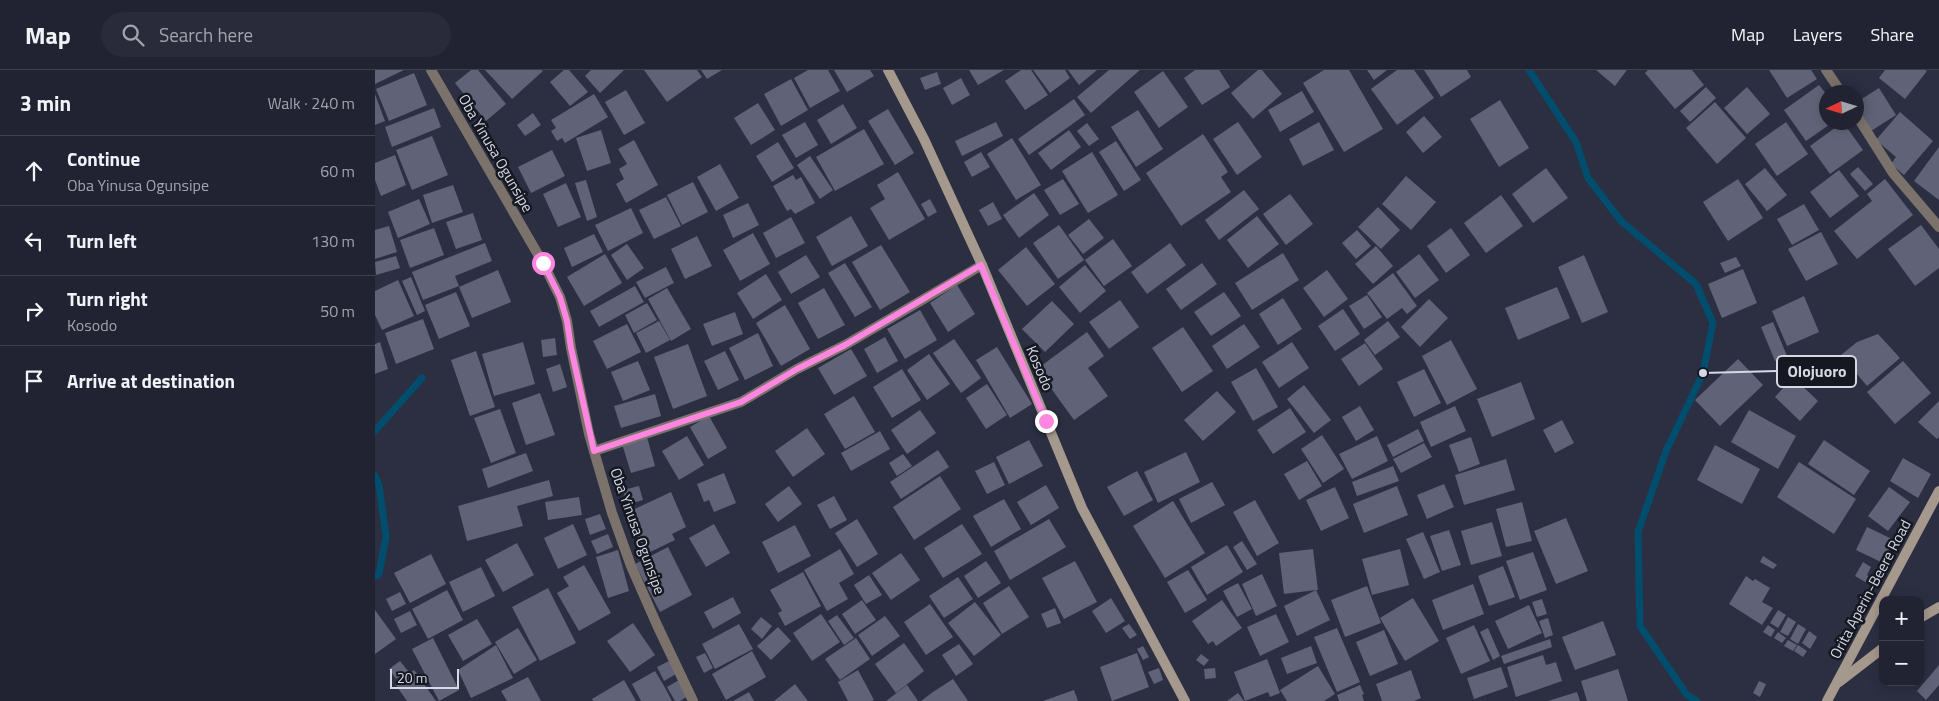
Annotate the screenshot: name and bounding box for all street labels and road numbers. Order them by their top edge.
street label: Oba Yinusa Ogunsipe [453,90,539,216]
street label: Kosodo [1020,342,1060,394]
street label: Oba Yinusa Ogunsipe [604,465,672,597]
street label: Orita Aperin-Beere Road [1824,515,1916,663]

